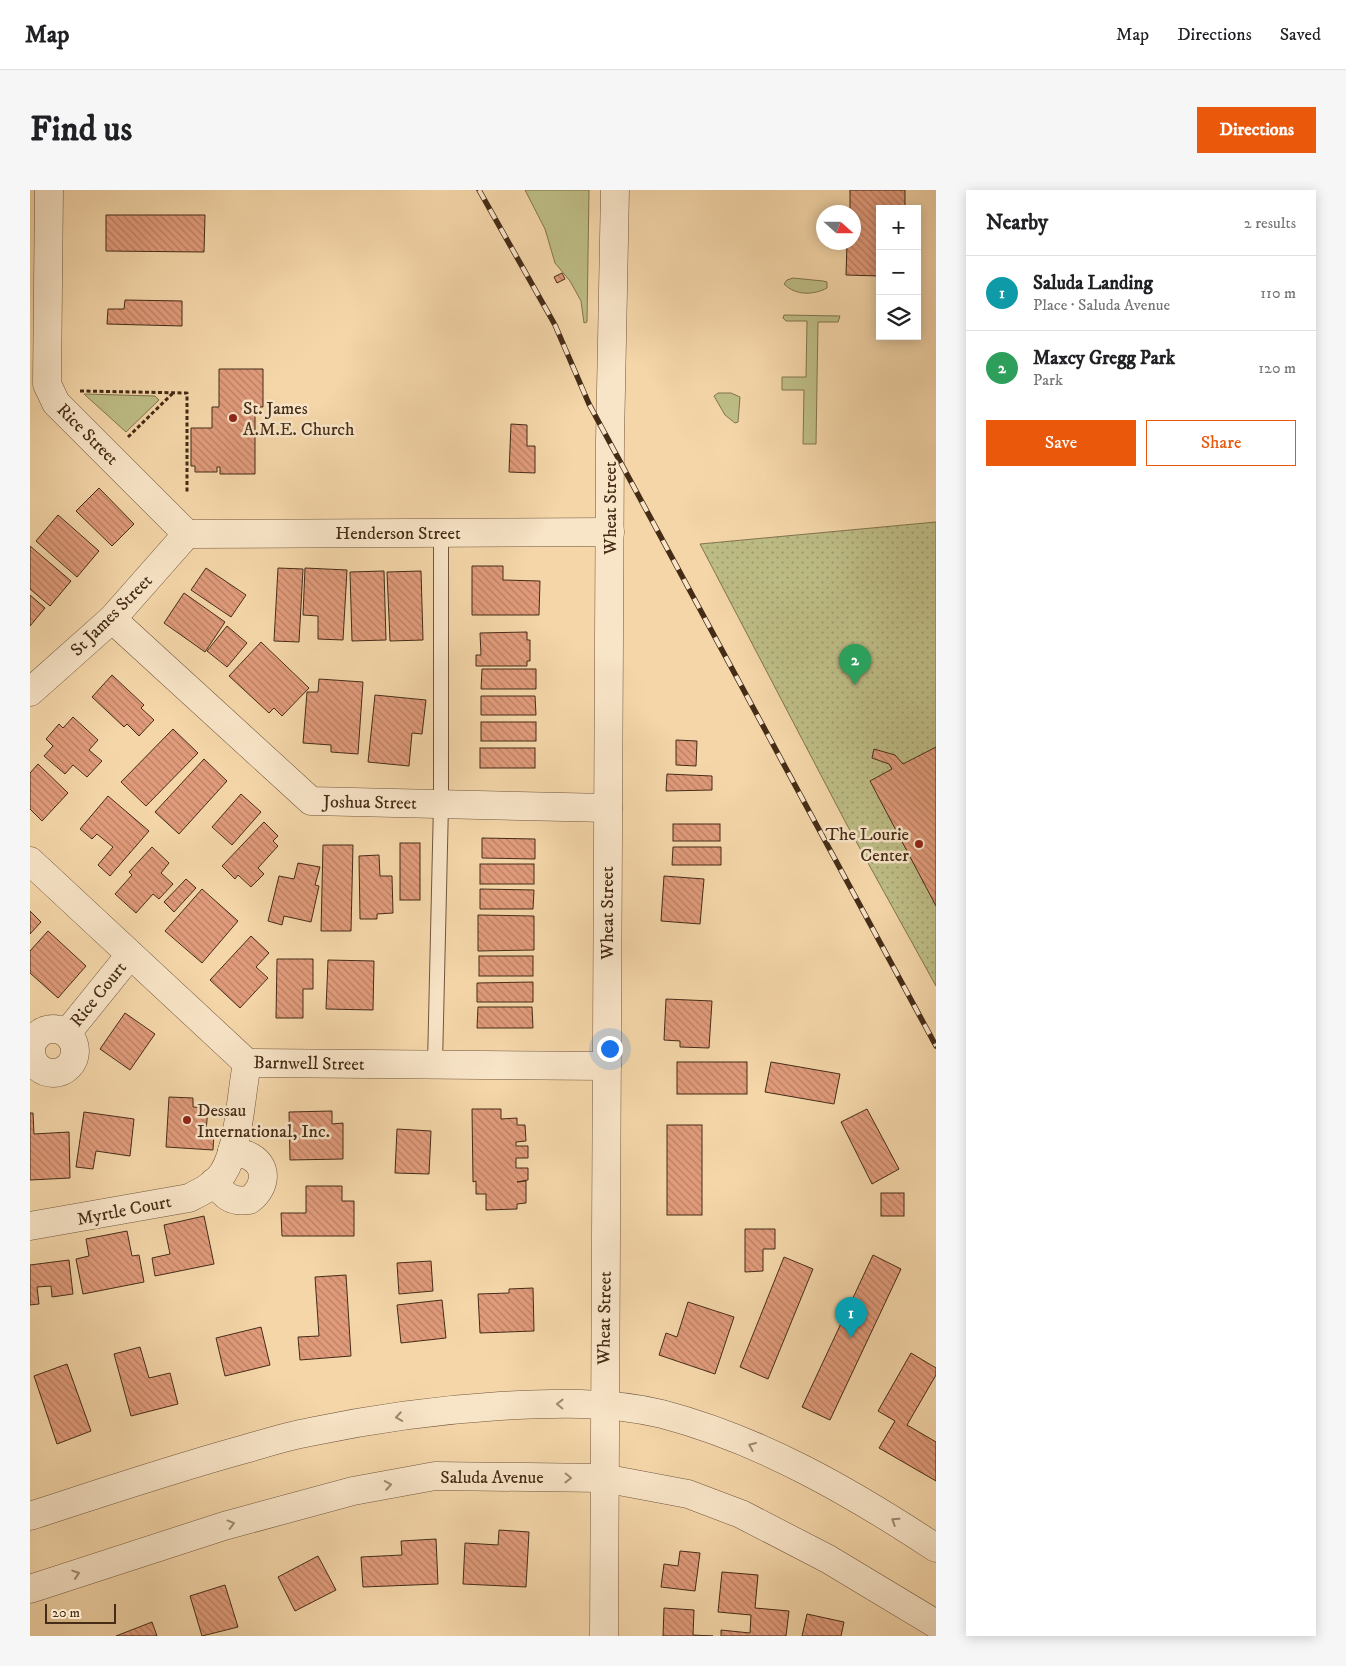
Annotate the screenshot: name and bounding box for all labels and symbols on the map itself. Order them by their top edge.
north arrow [816,205,861,250]
place label: St. James A.M.E. Church [243,398,355,441]
street label: Rice Street [52,399,123,470]
marker: St. James A.M.E. Church [227,412,239,424]
street label: Wheat Street [600,461,622,556]
street label: Henderson Street [335,523,461,545]
street label: St James Street [66,570,157,661]
pin: 2 [839,644,871,685]
street label: Joshua Street [321,791,417,815]
place label: The Lourie Center [825,824,909,867]
marker: The Lourie Center [913,838,925,850]
street label: Wheat Street [597,866,619,961]
street label: Rice Court [66,957,132,1032]
your location [597,1036,623,1062]
street label: Barnwell Street [253,1052,365,1076]
place label: Dessau International, Inc. [197,1100,330,1143]
marker: Dessau International, Inc. [181,1114,193,1126]
street label: Myrtle Court [75,1191,173,1231]
street label: Wheat Street [593,1271,617,1366]
pin: 1 [835,1297,867,1338]
one-way arrow [556,1399,564,1409]
one-way arrow [394,1411,402,1422]
one-way arrow [748,1442,756,1452]
street label: Saluda Avenue [440,1467,544,1489]
one-way arrow [564,1473,572,1483]
one-way arrow [384,1480,393,1490]
one-way arrow [892,1518,901,1527]
one-way arrow [226,1519,235,1530]
one-way arrow [72,1570,80,1580]
scale bar [45,1601,116,1624]

